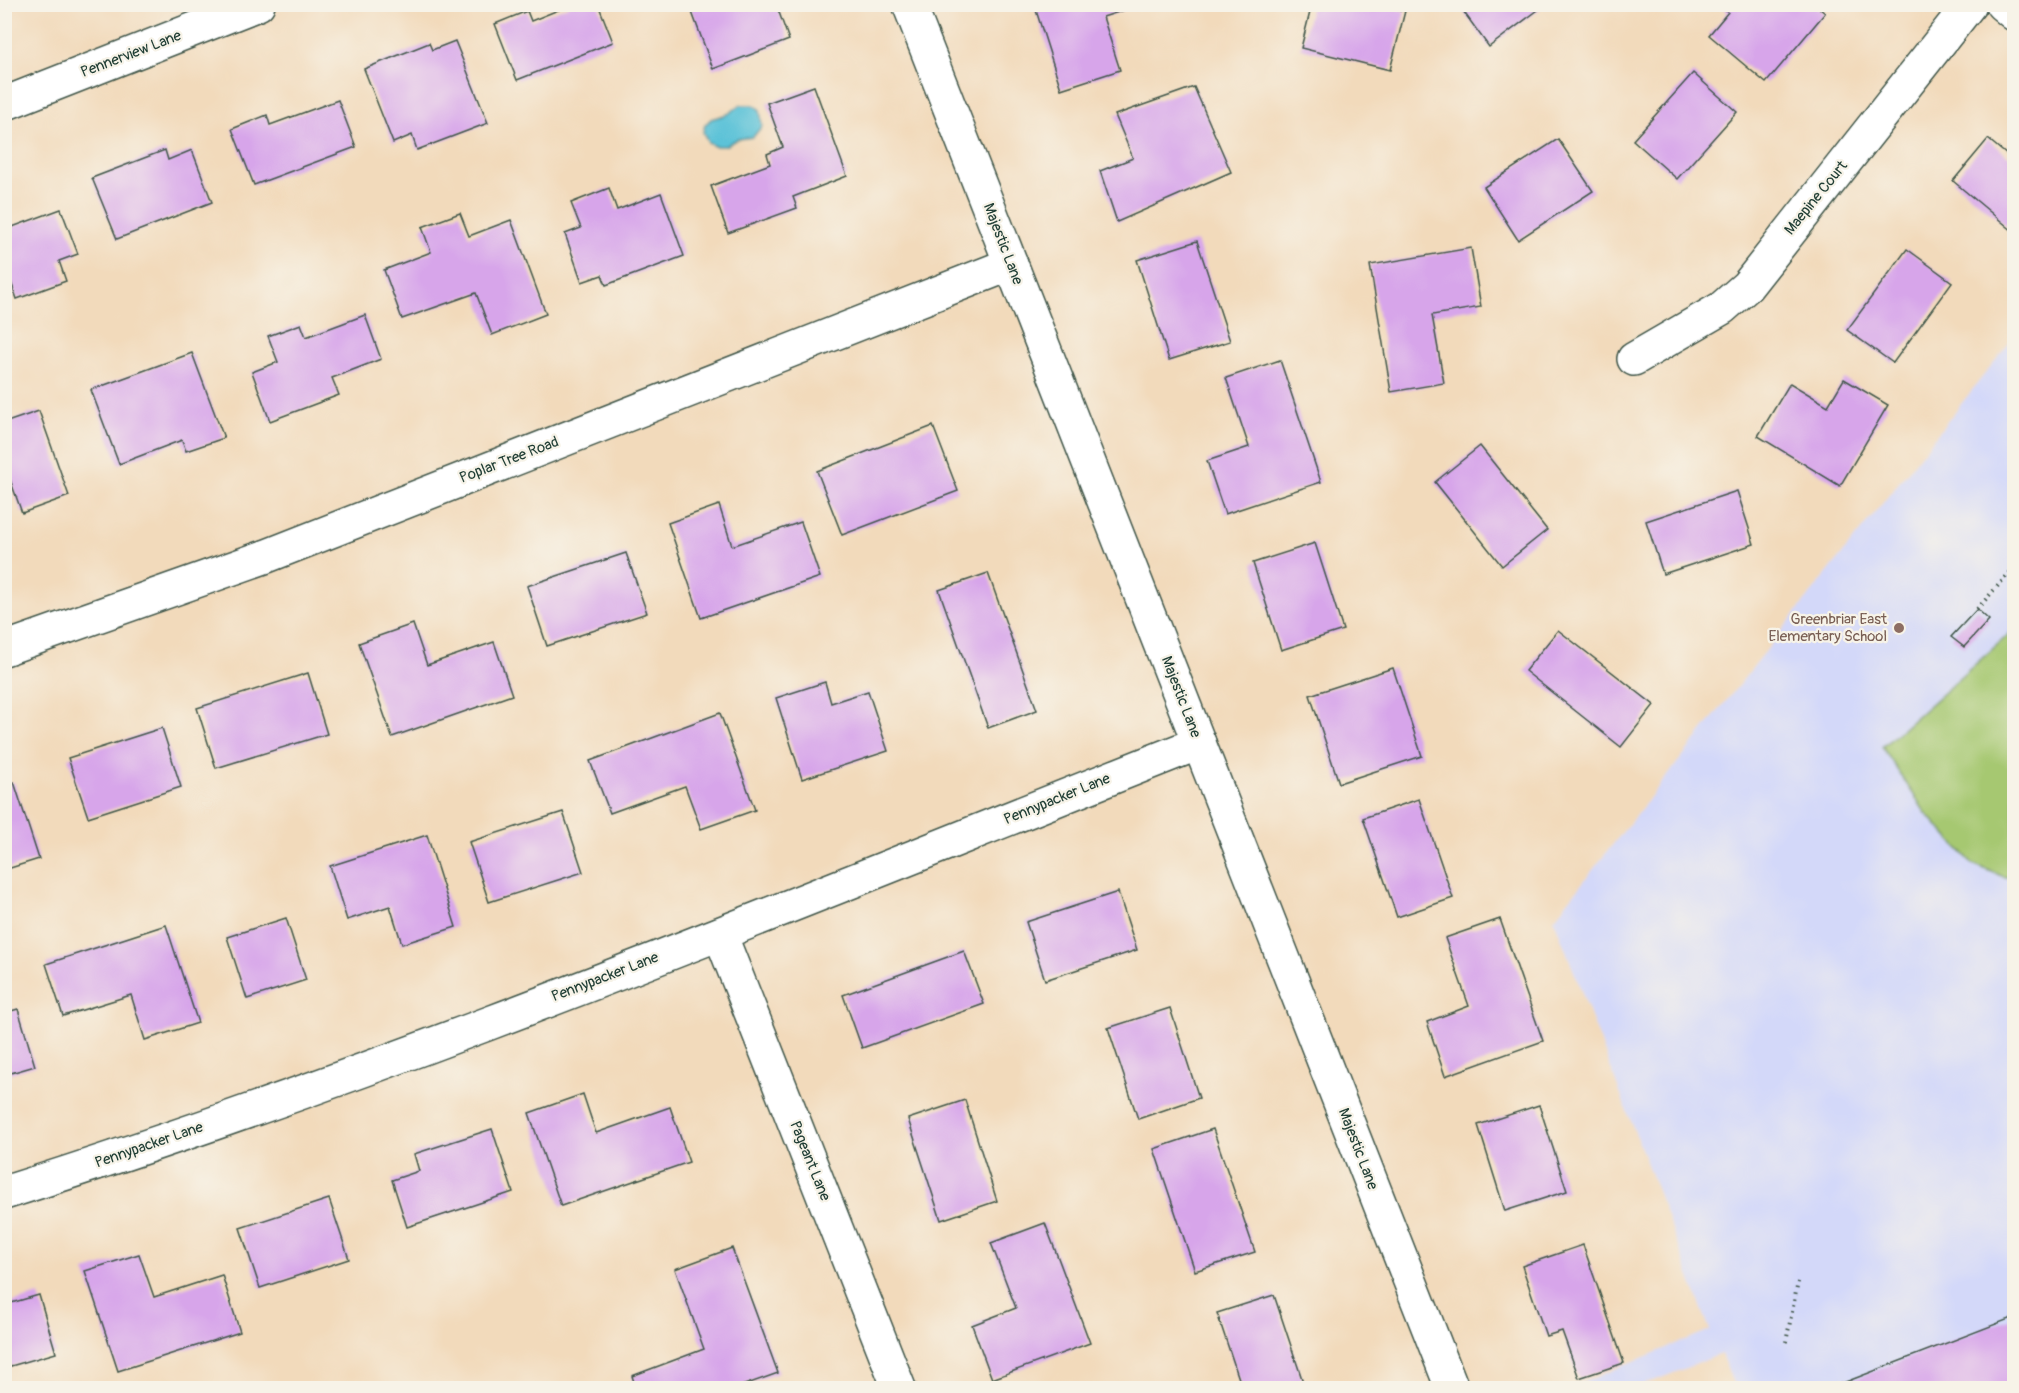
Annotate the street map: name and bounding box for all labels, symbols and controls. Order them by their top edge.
street label: Pennerview Lane [78,26,185,82]
street label: Maepine Court [1780,156,1852,239]
street label: Majestic Lane [979,201,1027,288]
street label: Poplar Tree Road [457,432,561,488]
place label: Greenbriar East Elementary School [1769,610,1888,646]
marker: Greenbriar East Elementary School [1892,621,1906,635]
street label: Majestic Lane [1157,654,1205,741]
street label: Pennypacker Lane [1001,769,1114,829]
street label: Pennypacker Lane [549,948,662,1006]
street label: Majestic Lane [1334,1106,1382,1193]
street label: Pennypacker Lane [92,1117,206,1172]
street label: Pageant Lane [785,1118,835,1204]

